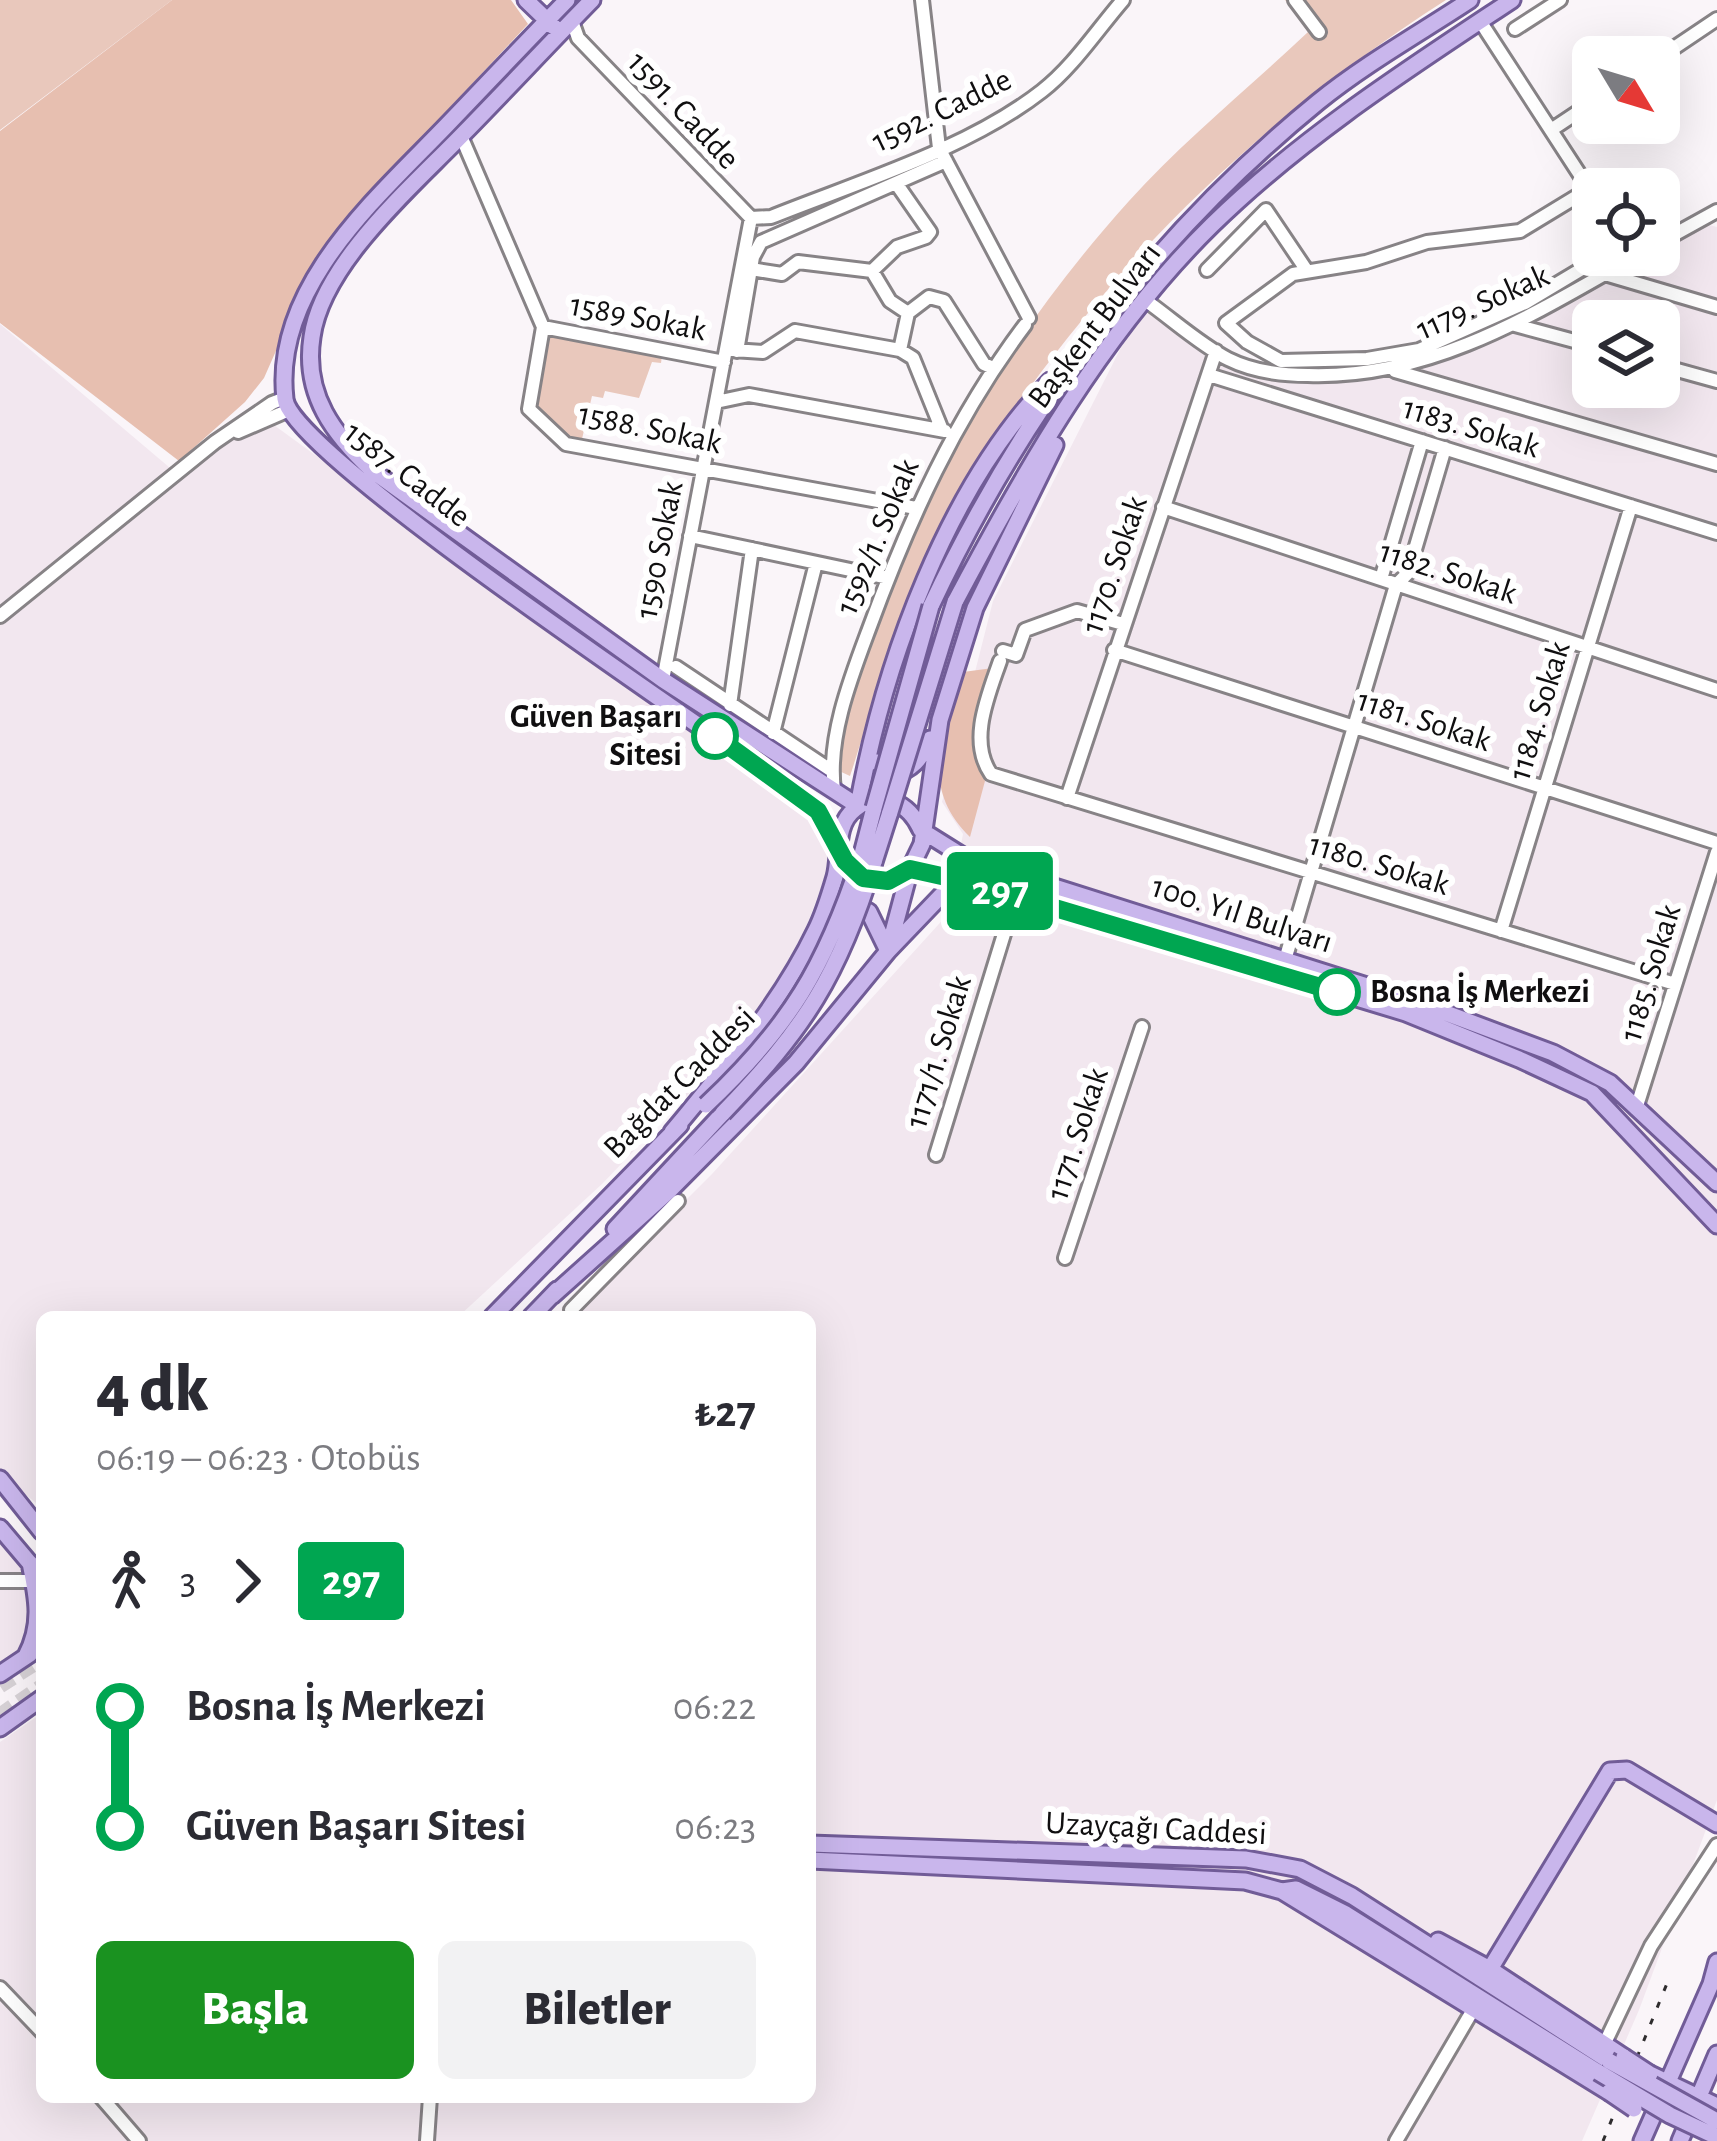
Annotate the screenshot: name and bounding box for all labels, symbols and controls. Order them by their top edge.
north arrow [1572,36,1680,144]
map controls [1572,36,1680,408]
street label: 1591. Cadde [621,46,745,176]
street label: 1592. Cadde [867,63,1017,159]
button: locate [1572,168,1680,276]
street label: Başkent Bulvarı [1022,237,1168,415]
street label: 1179. Sokak [1412,259,1554,347]
street label: 1589 Sokak [567,289,709,347]
button: layers [1572,300,1680,408]
street label: 1183. Sokak [1399,392,1543,464]
street label: 1588. Sokak [576,398,724,460]
street label: 1587. Cadde [338,416,476,534]
street label: 1592/1. Sokak [831,454,925,620]
street label: 1590 Sokak [631,478,689,622]
street label: 1170. Sokak [1076,492,1154,638]
street label: 1182. Sokak [1375,535,1521,611]
street label: 1184. Sokak [1503,638,1577,784]
street label: 1181. Sokak [1353,684,1495,758]
place label: Güven Başarı Sitesi [510,701,682,772]
marker: Güven Başarı Sitesi [693,714,737,758]
street label: 1180. Sokak [1305,828,1453,902]
line badge: 297 [931,852,1069,930]
text: 297 [971,870,1029,912]
street label: 100. Yıl Bulvarı [1148,870,1336,960]
street label: 1185. Sokak [1615,901,1687,1045]
marker: Bosna İş Merkezi [1315,970,1359,1014]
street label: 1171/1. Sokak [900,972,978,1132]
place label: Bosna İş Merkezi [1370,972,1590,1009]
street label: Bağdat Caddesi [598,1001,762,1165]
street label: 1171. Sokak [1041,1064,1115,1204]
text: 4 dk [96,1357,208,1423]
text: ₺27 [694,1390,756,1435]
text: 06:19 – 06:23 · Otobüs [96,1439,421,1478]
icon: walk [96,1548,162,1614]
icon: forward [214,1548,280,1614]
text: 297 [322,1560,380,1602]
text: 3 [180,1562,196,1601]
text: Bosna İş Merkezi [186,1684,486,1729]
text: 06:22 [673,1688,756,1727]
text: Güven Başarı Sitesi [186,1804,527,1849]
street label: Uzayçağı Caddesi [1044,1807,1268,1851]
text: 06:23 [674,1808,756,1847]
button: Başla [96,1941,414,2079]
button: Biletler [438,1941,756,2079]

